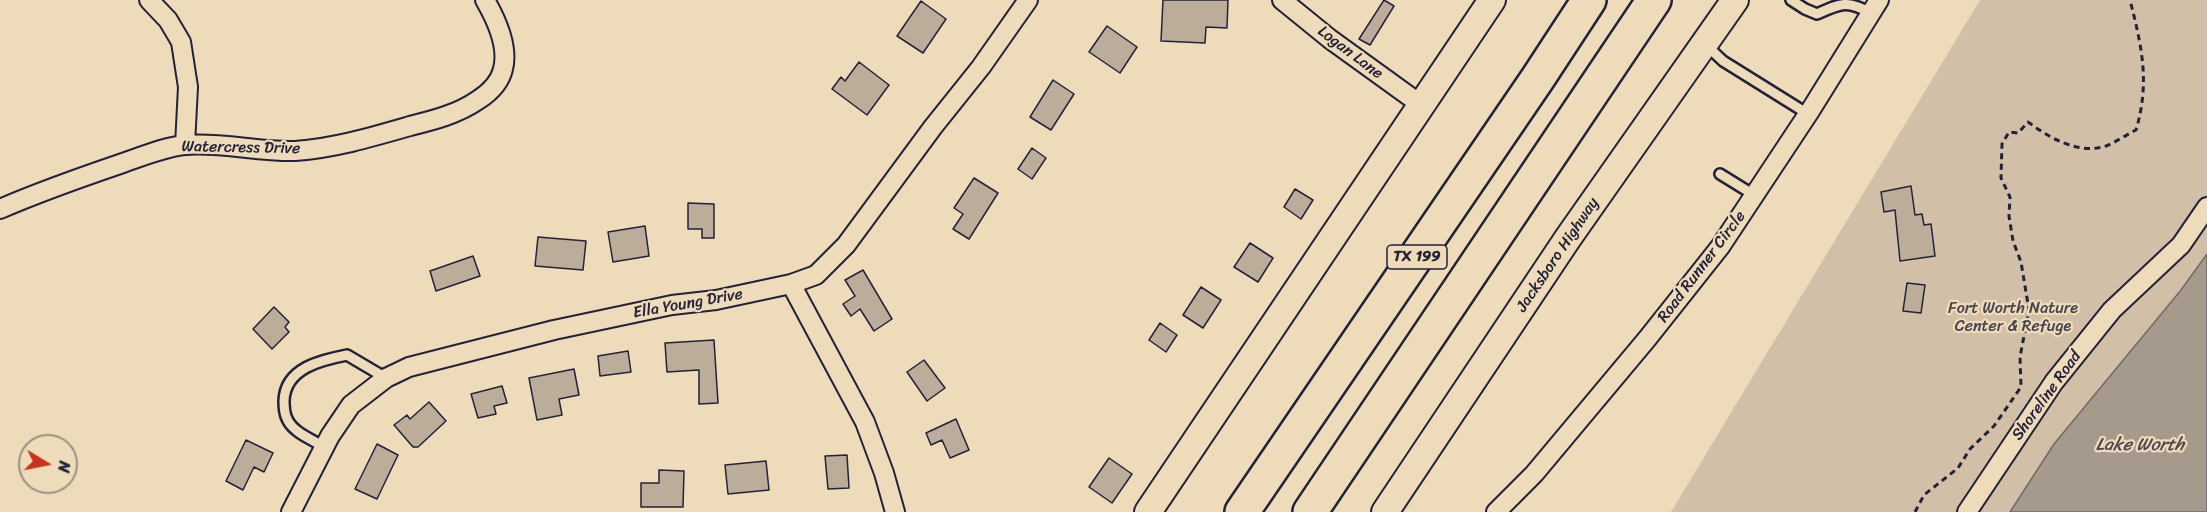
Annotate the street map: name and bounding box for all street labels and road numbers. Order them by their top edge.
street label: Logan Lane [1314,22,1386,84]
street label: Watercress Drive [181,137,301,159]
street label: Jacksboro Highway [1513,194,1603,316]
street label: Road Runner Circle [1654,207,1750,327]
road number: TX 199 [1387,245,1447,269]
street label: Ella Young Drive [632,285,744,323]
street label: Shoreline Road [2008,348,2086,444]

